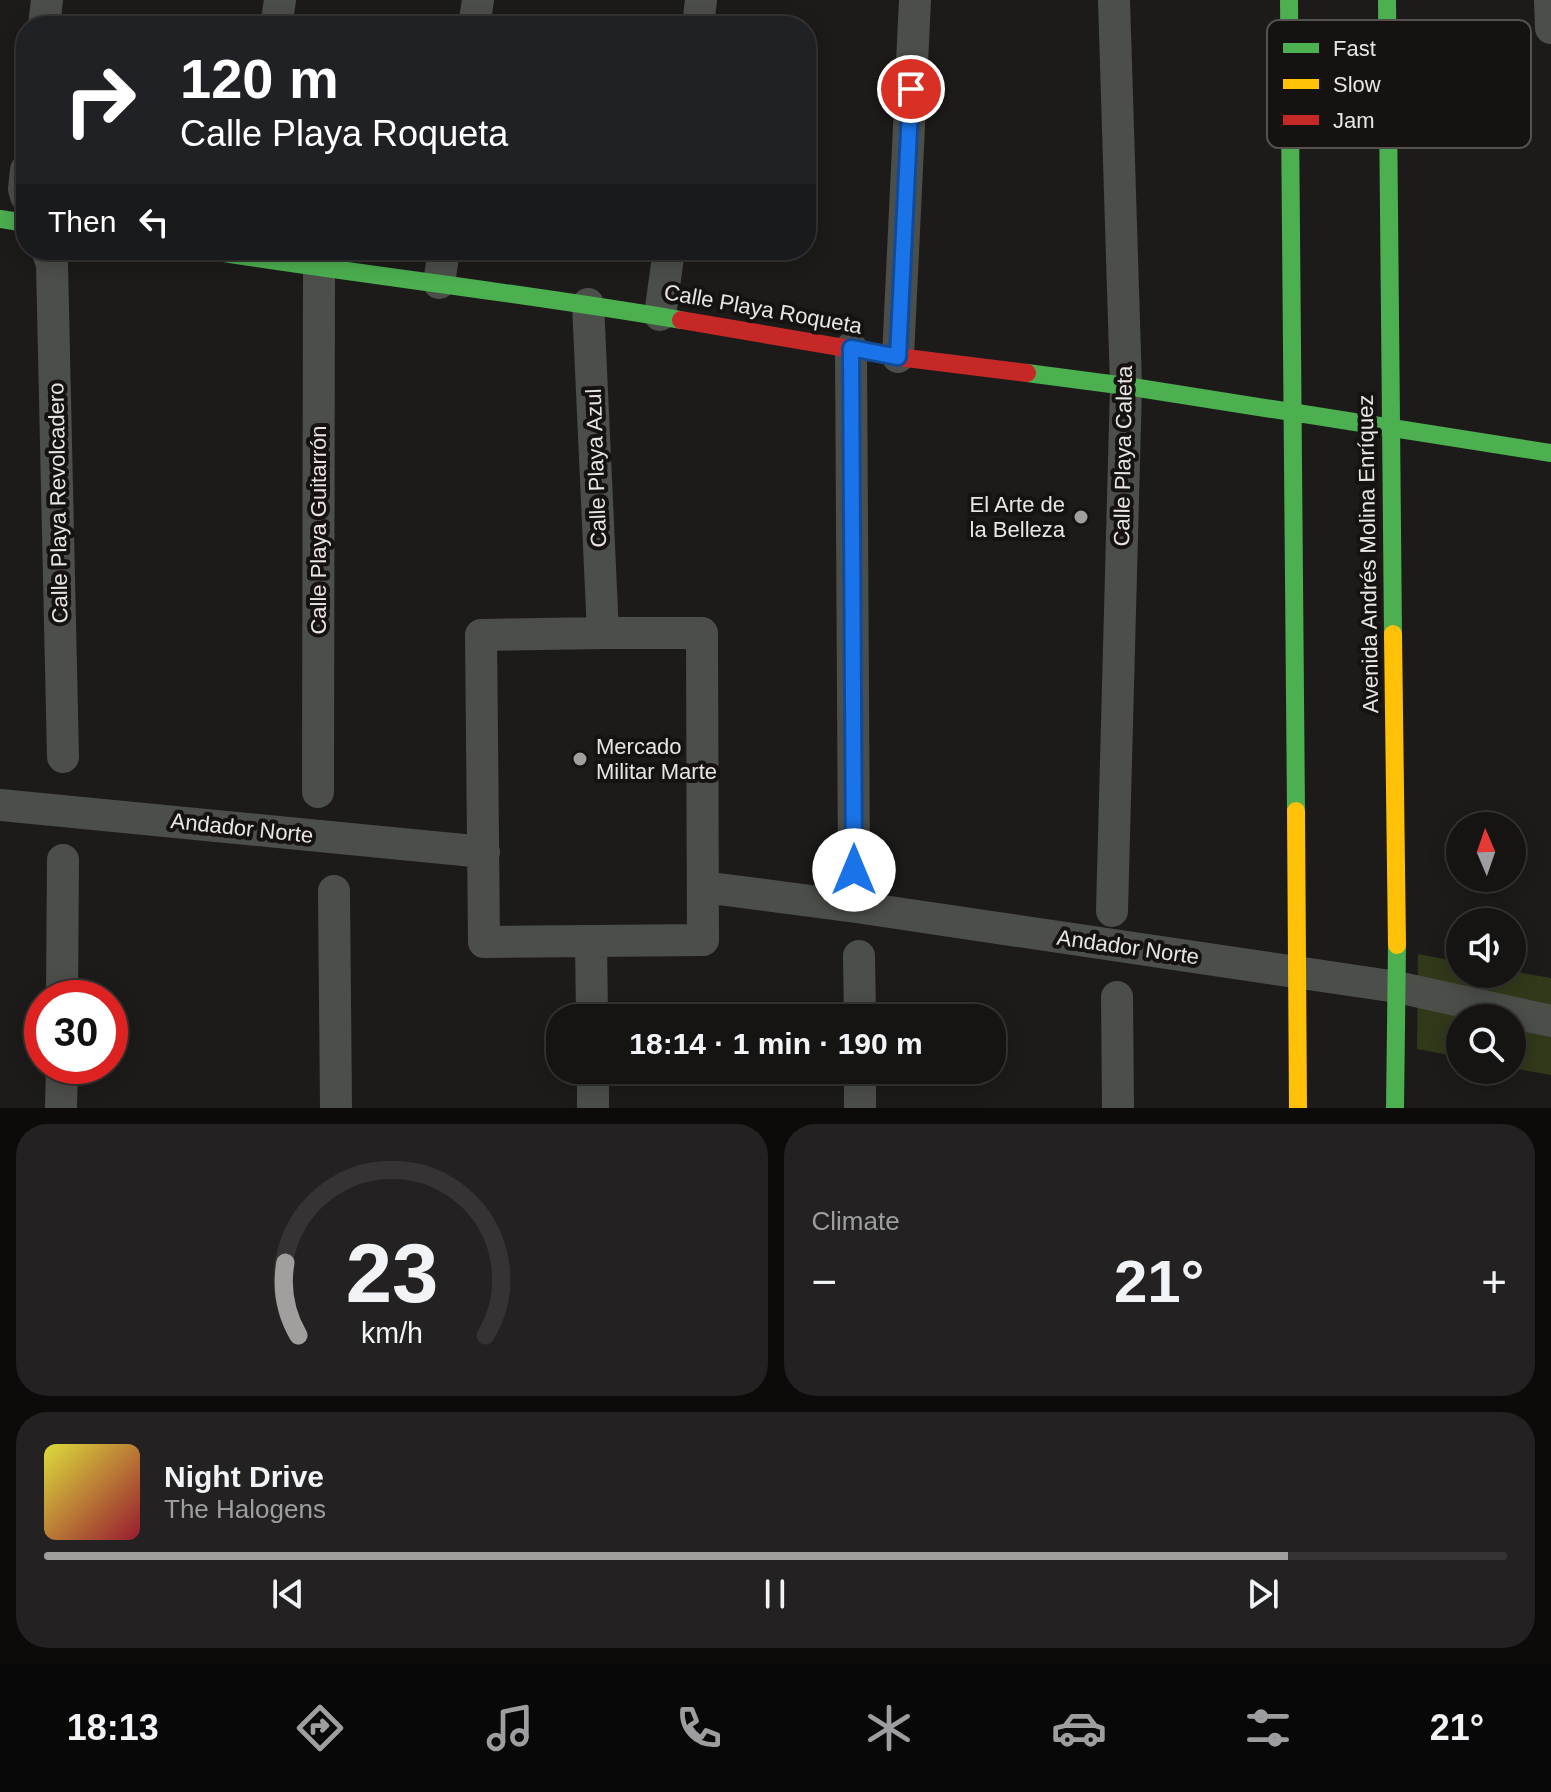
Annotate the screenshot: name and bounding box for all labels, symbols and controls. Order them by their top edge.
legend [1267,20,1531,148]
text: Fast [1333,36,1376,61]
text: 120 m [180,47,339,110]
icon: right [48,48,152,152]
pin [877,55,945,123]
icon: arrive [889,67,933,111]
text: Slow [1333,72,1381,97]
text: Jam [1333,108,1375,133]
text: Calle Playa Roqueta [180,113,508,154]
icon: left [132,200,176,244]
text: Then [48,205,116,238]
street label: Calle Playa Roqueta [662,279,865,339]
street label: Calle Playa Caleta [1109,365,1137,547]
street label: Calle Playa Revolcadero [43,382,73,624]
street label: Calle Playa Azul [581,388,611,548]
street label: Avenida Andrés Molina Enríquez [1353,394,1383,714]
street label: Calle Playa Guitarrón [306,425,331,635]
place label: El Arte de la Belleza [970,492,1066,542]
marker: El Arte de la Belleza [1072,508,1090,526]
place label: Mercado Militar Marte [596,734,717,784]
marker: Mercado Militar Marte [571,750,589,768]
street label: Andador Norte [170,808,314,848]
north arrow [1446,812,1526,892]
map controls [1446,812,1526,1084]
position arrow [812,828,896,912]
button: sound [1446,908,1526,988]
street label: Andador Norte [1055,925,1201,969]
speed limit sign: 30 [24,980,128,1084]
button: search [1446,1004,1526,1084]
text: 18:14 · 1 min · 190 m [629,1027,923,1060]
text: Climate [812,1206,900,1236]
text: 23 [345,1227,438,1320]
text: 21° [1114,1248,1205,1315]
text: − [812,1257,837,1306]
text: + [1481,1257,1507,1306]
text: km/h [361,1317,423,1349]
text: Night Drive [164,1460,324,1493]
text: The Halogens [164,1494,326,1524]
icon: previous [266,1572,310,1616]
icon: pause [753,1572,797,1616]
icon: next [1241,1572,1285,1616]
icon: directions [292,1700,348,1756]
icon: music [482,1700,538,1756]
icon: phone [671,1700,727,1756]
icon: climate [861,1700,917,1756]
icon: car [1051,1700,1107,1756]
icon: filters [1240,1700,1296,1756]
text: 18:13 [67,1707,159,1748]
text: 21° [1430,1707,1484,1748]

